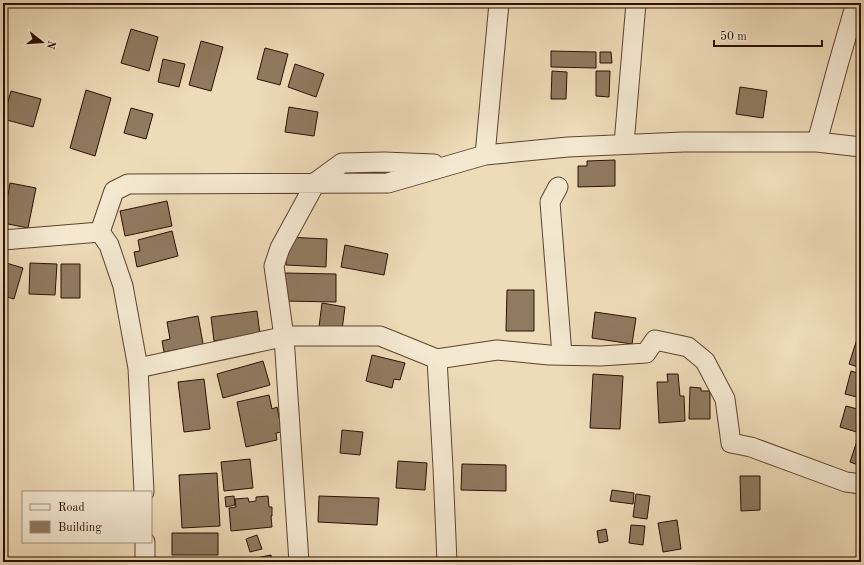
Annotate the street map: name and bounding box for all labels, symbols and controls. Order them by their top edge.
north arrow [22,22,62,62]
scale bar [714,22,822,48]
text: 50 m [720,30,747,43]
text: N [43,39,57,51]
legend [22,491,152,543]
text: Road [58,502,85,514]
text: Building [58,522,102,534]

